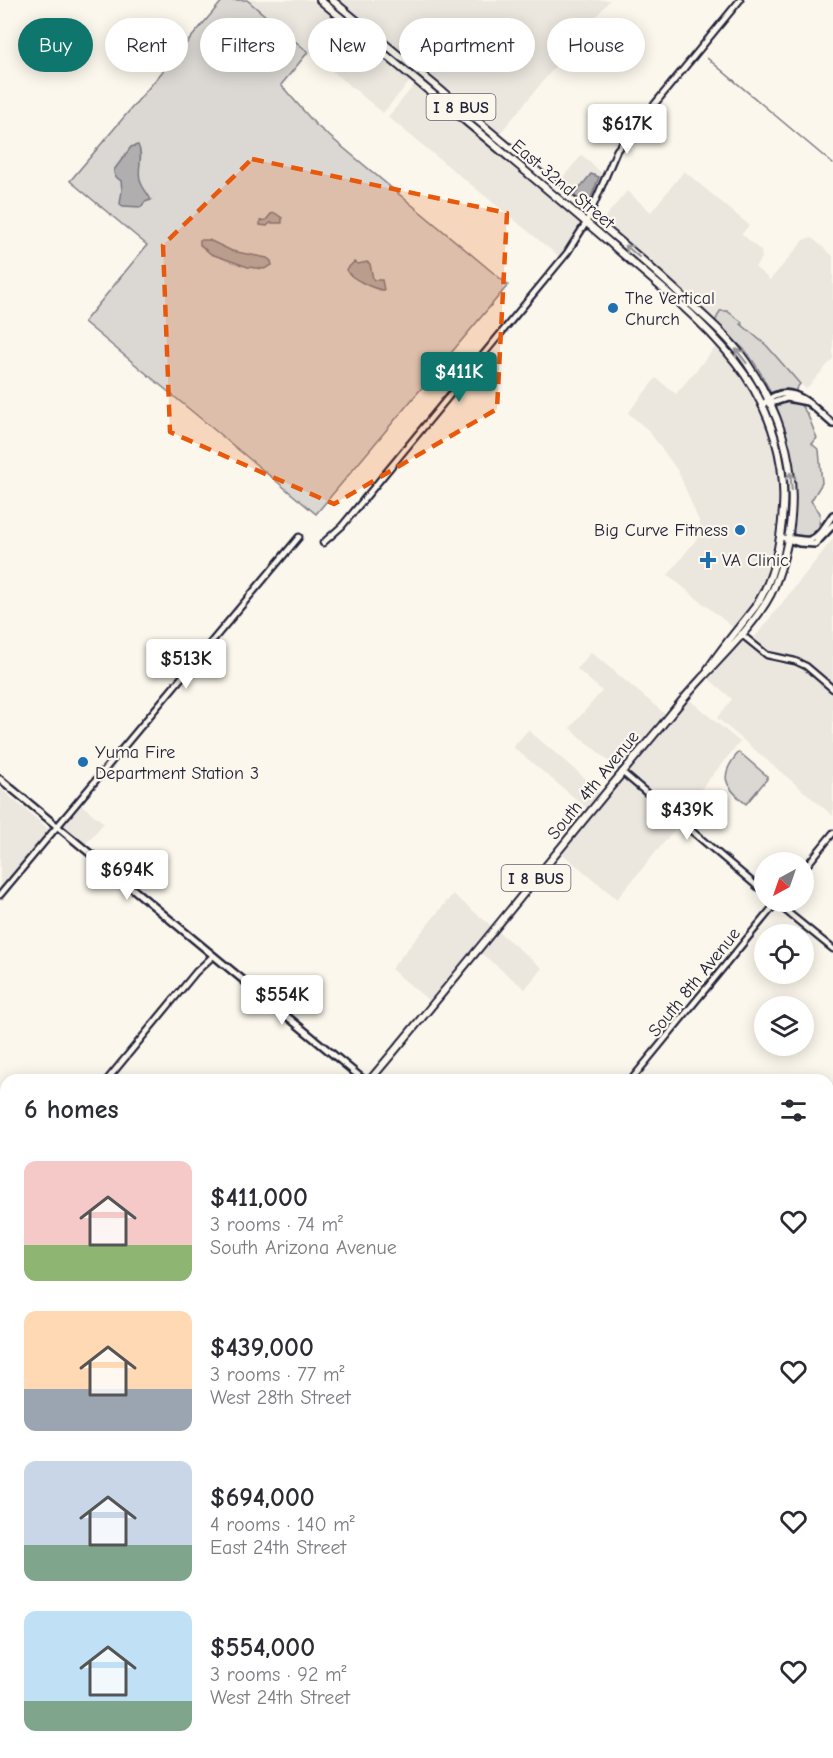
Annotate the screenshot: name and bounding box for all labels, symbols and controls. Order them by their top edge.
chip: Buy [18,18,93,72]
chip: Rent [105,18,188,72]
chip: Filters [200,18,296,72]
chip: New [308,18,387,72]
chip: Apartment [399,18,535,72]
chip: House [547,18,645,72]
road number: I 8 BUS [426,94,496,120]
pin: $617K [585,104,669,155]
text: $617K [602,112,652,135]
street label: East 32nd Street [507,135,619,234]
one-way arrow [625,244,640,258]
place label: The Vertical Church [625,288,715,330]
marker: The Vertical Church [606,301,620,315]
one-way arrow [735,348,748,364]
pin: $411K [417,352,501,403]
text: $411K [435,360,483,383]
one-way arrow [785,472,796,491]
place label: Big Curve Fitness [594,520,728,541]
marker: Big Curve Fitness [733,523,747,537]
place label: VA Clinic [722,550,789,571]
marker: VA Clinic [699,551,717,569]
pin: $513K [144,639,228,690]
text: $513K [160,647,212,670]
street label: South 4th Avenue [543,727,644,844]
place label: Yuma Fire Department Station 3 [95,742,259,784]
marker: Yuma Fire Department Station 3 [76,755,90,769]
pin: $439K [645,790,729,841]
text: $439K [661,798,714,821]
pin: $694K [85,850,169,901]
north arrow [754,852,814,912]
map controls [754,852,814,1056]
text: $694K [100,858,154,881]
road number: I 8 BUS [502,865,570,891]
street label: South 8th Avenue [644,923,745,1041]
button: locate [754,924,814,984]
pin: $554K [240,975,324,1026]
text: $554K [255,983,309,1006]
button: layers [754,996,814,1056]
icon: filters [777,1094,810,1127]
text: 6 homes [24,1095,119,1125]
text: $411,000 [210,1183,308,1213]
icon: home [72,1185,144,1257]
icon: heart [777,1205,810,1238]
text: 3 rooms · 74 m² [210,1213,343,1236]
text: South Arizona Avenue [210,1236,397,1259]
text: $439,000 [210,1333,314,1363]
icon: home [72,1335,144,1407]
icon: heart [777,1355,810,1388]
text: 3 rooms · 77 m² [210,1363,344,1386]
text: West 28th Street [210,1386,351,1409]
text: $694,000 [210,1483,315,1513]
icon: home [72,1485,144,1557]
icon: heart [777,1505,810,1538]
text: 4 rooms · 140 m² [210,1513,355,1536]
text: East 24th Street [210,1536,346,1559]
text: $554,000 [210,1633,315,1663]
icon: home [72,1635,144,1707]
icon: heart [777,1655,810,1688]
text: 3 rooms · 92 m² [210,1663,347,1686]
text: West 24th Street [210,1686,350,1709]

